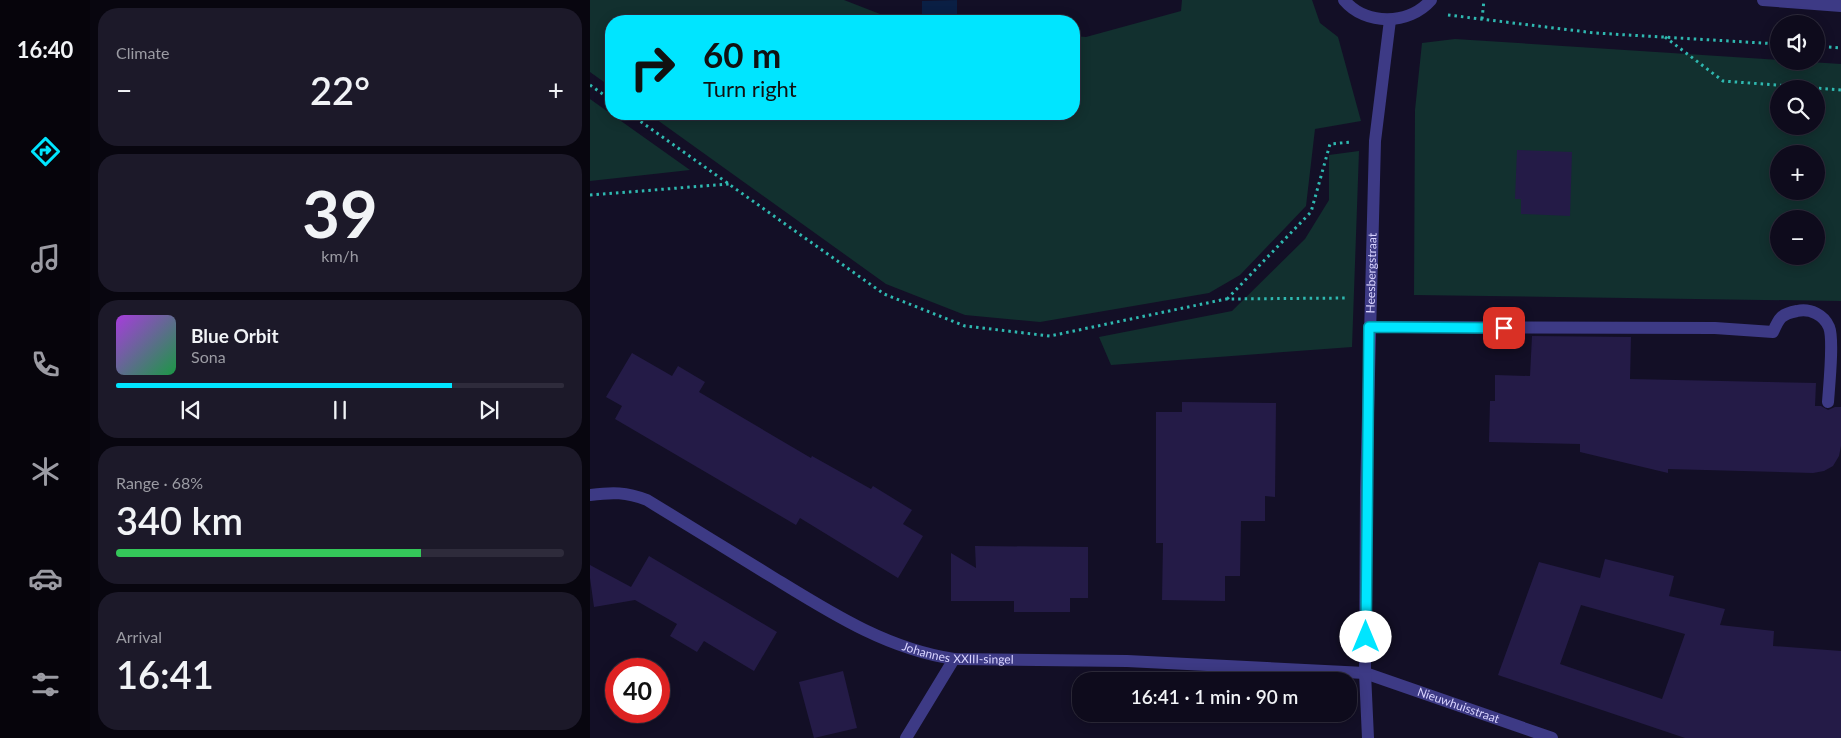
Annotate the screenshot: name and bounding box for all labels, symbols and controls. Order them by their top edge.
map controls [1770,15,1825,265]
button: sound [1770,15,1825,70]
text: 60 m [703,33,781,75]
icon: right [620,35,685,100]
text: 16:40 [17,36,73,63]
text: Climate [116,43,169,62]
text: 22° [310,67,370,113]
text: − [116,73,132,107]
text: + [548,73,564,107]
text: Turn right [703,75,797,102]
button: search [1770,80,1825,135]
icon: directions [28,134,63,169]
button: + [1770,145,1825,200]
text: 39 [302,174,378,252]
button: − [1770,210,1825,265]
street label: Heesbergstraat [1363,232,1380,314]
icon: music [28,241,63,276]
text: km/h [321,246,359,265]
pin [1483,307,1525,349]
icon: arrive [1490,314,1518,342]
text: Blue Orbit [191,324,279,347]
icon: phone [28,347,63,382]
text: Sona [191,347,226,366]
icon: previous [177,396,205,424]
icon: pause [326,396,354,424]
icon: next [475,396,503,424]
icon: climate [28,454,63,489]
text: Range · 68% [116,473,203,492]
text: 340 km [116,497,243,543]
icon: car [28,561,63,596]
position arrow [1339,610,1391,662]
text: Arrival [116,627,162,646]
street label: Johannes XXIII-singel [900,638,1014,667]
text: 16:41 [116,651,214,697]
speed limit sign: 40 [605,658,670,723]
icon: filters [28,667,63,702]
street label: Nieuwhuisstraat [1416,684,1502,726]
text: 16:41 · 1 min · 90 m [1131,685,1298,708]

